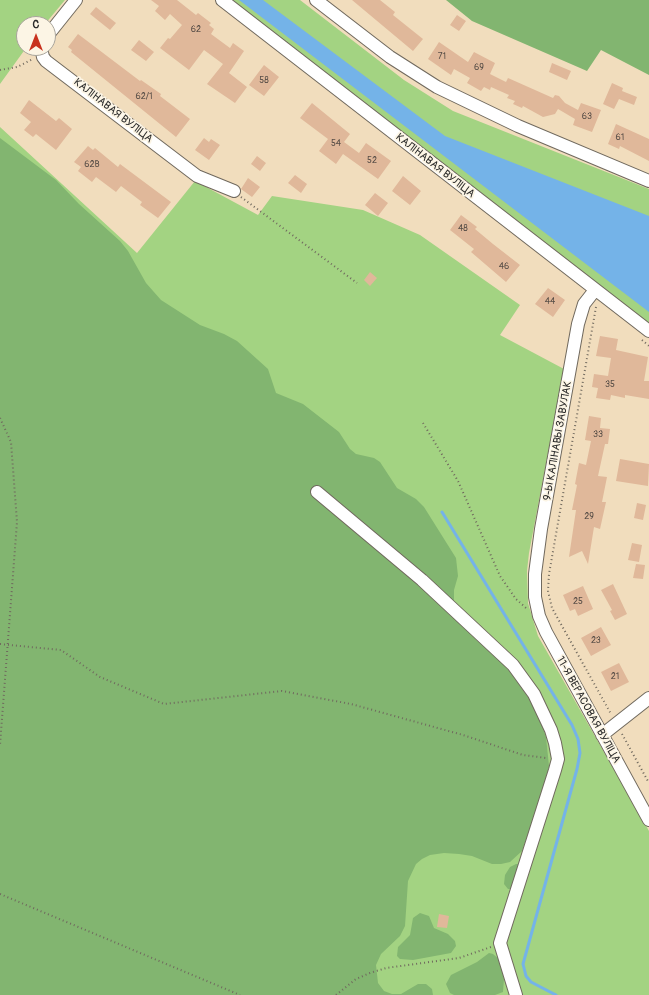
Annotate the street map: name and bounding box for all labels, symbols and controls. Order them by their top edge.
north arrow [16,16,56,56]
text: С [33,18,39,31]
house number: 62 [191,25,201,35]
house number: 71 [438,52,446,62]
house number: 69 [474,63,484,73]
street label: КАЛІНАВАЯ ВУЛІЦА [71,76,155,146]
house number: 58 [259,76,269,86]
house number: 62/1 [135,92,153,102]
house number: 63 [582,112,592,122]
street label: КАЛІНАВАЯ ВУЛІЦА [393,131,477,201]
house number: 61 [616,133,624,143]
house number: 54 [331,139,341,149]
house number: 52 [367,156,377,166]
house number: 62В [84,160,100,170]
house number: 48 [458,224,468,234]
house number: 46 [499,262,509,272]
house number: 44 [545,297,555,307]
street label: 9-Ы КАЛІНАВЫ ЗАВУЛАК [541,380,575,502]
house number: 35 [605,380,615,390]
house number: 33 [593,430,603,440]
house number: 29 [584,512,594,522]
house number: 25 [573,597,583,607]
house number: 23 [591,636,601,646]
street label: 11-Я ВЕРАСОВАЯ ВУЛІЦА [553,654,623,766]
house number: 21 [611,672,619,682]

